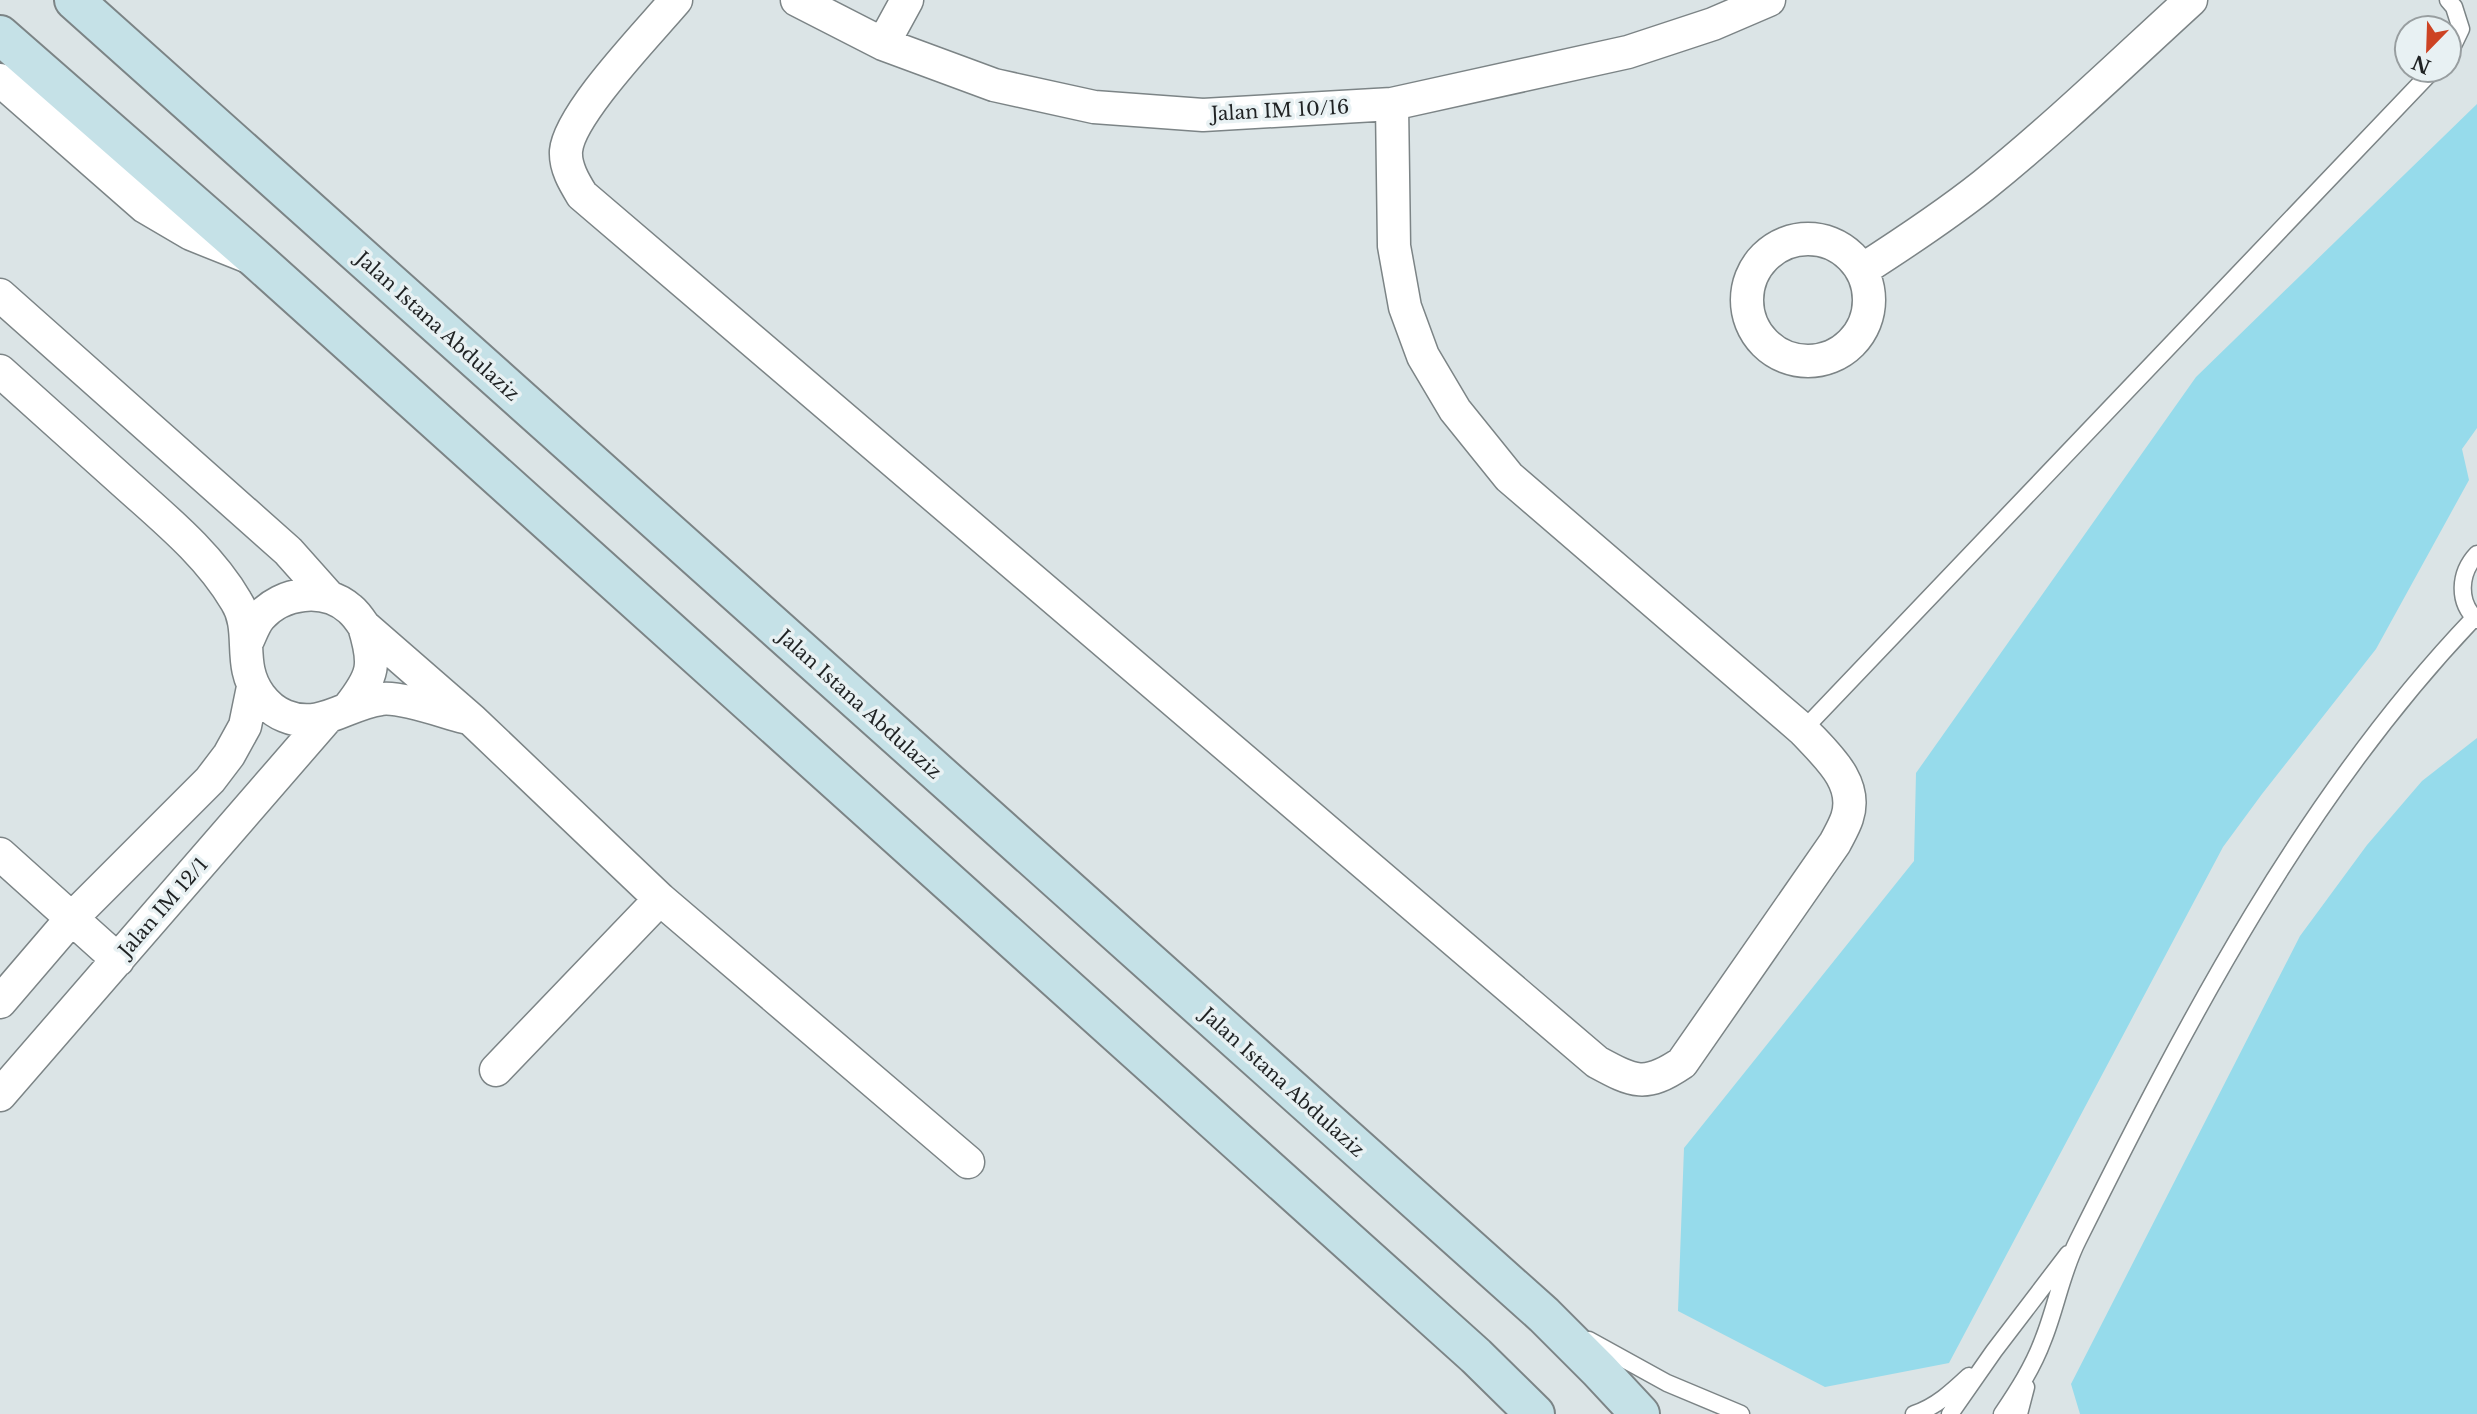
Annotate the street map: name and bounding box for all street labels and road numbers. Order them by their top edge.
street label: Jalan IM 10/16 [1207,95,1350,126]
street label: Jalan Istana Abdulaziz [349,245,524,406]
street label: Jalan Istana Abdulaziz [771,623,946,784]
street label: Jalan IM 12/1 [112,853,213,964]
street label: Jalan Istana Abdulaziz [1194,1001,1369,1162]

